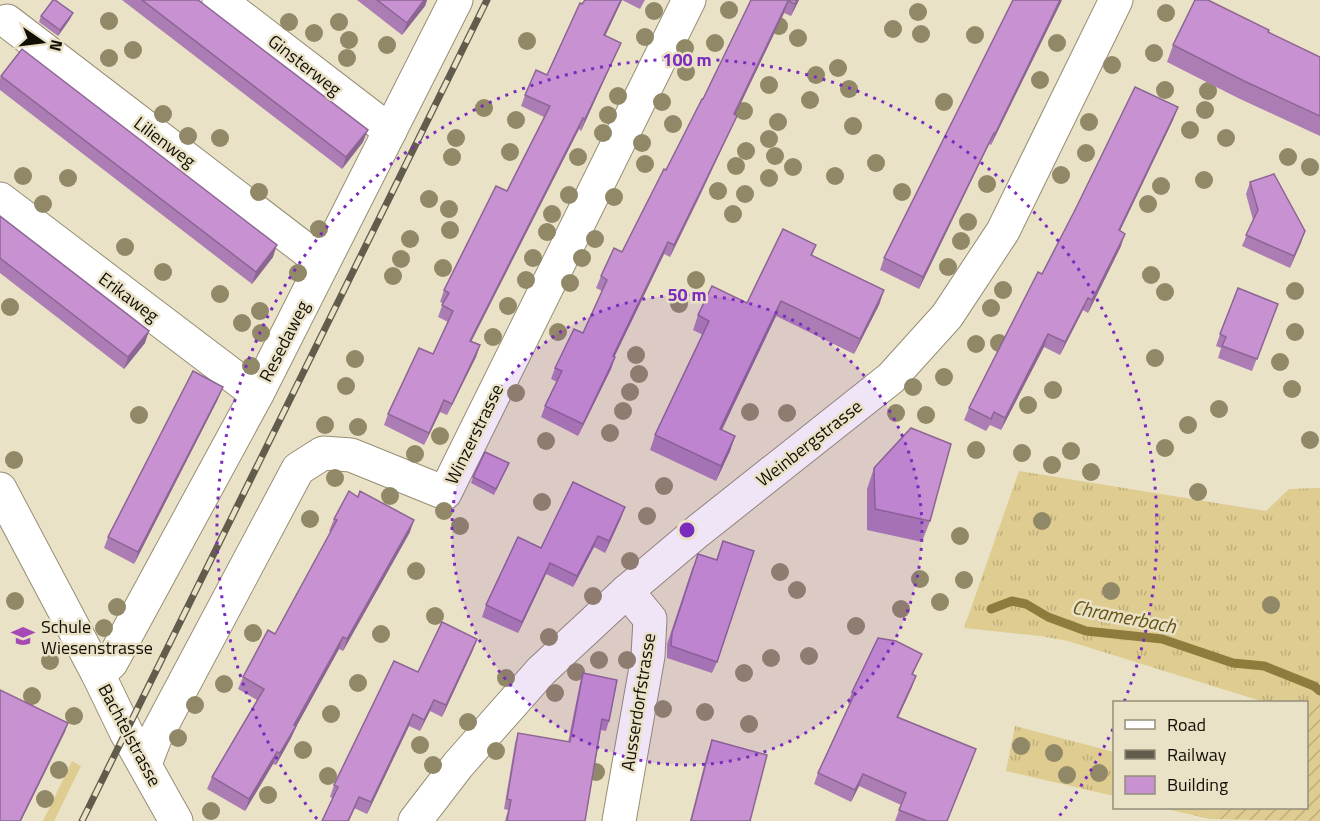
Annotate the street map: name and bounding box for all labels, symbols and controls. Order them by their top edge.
north arrow [12,12,72,72]
street label: Ginsterweg [263,28,347,102]
text: N [44,37,70,54]
text: 100 m [662,46,712,73]
street label: Lilienweg [128,110,202,174]
street label: Erikaweg [93,265,165,329]
text: 50 m [667,281,707,308]
street label: Resedaweg [252,296,316,386]
street label: Winzerstrasse [438,379,510,489]
street label: Weinbergstrasse [750,393,868,493]
centre of rings [677,520,697,540]
water label: Chramerbach [1069,591,1180,641]
place label: Schule Wiesenstrasse [41,613,153,661]
school or university icon: Schule Wiesenstrasse [10,623,36,649]
street label: Ausserdorfstrasse [614,631,662,773]
street label: Bachtelstrasse [92,679,168,791]
legend [1113,701,1308,809]
text: Road [1167,711,1206,738]
text: Railway [1167,741,1227,768]
text: Building [1167,771,1228,798]

